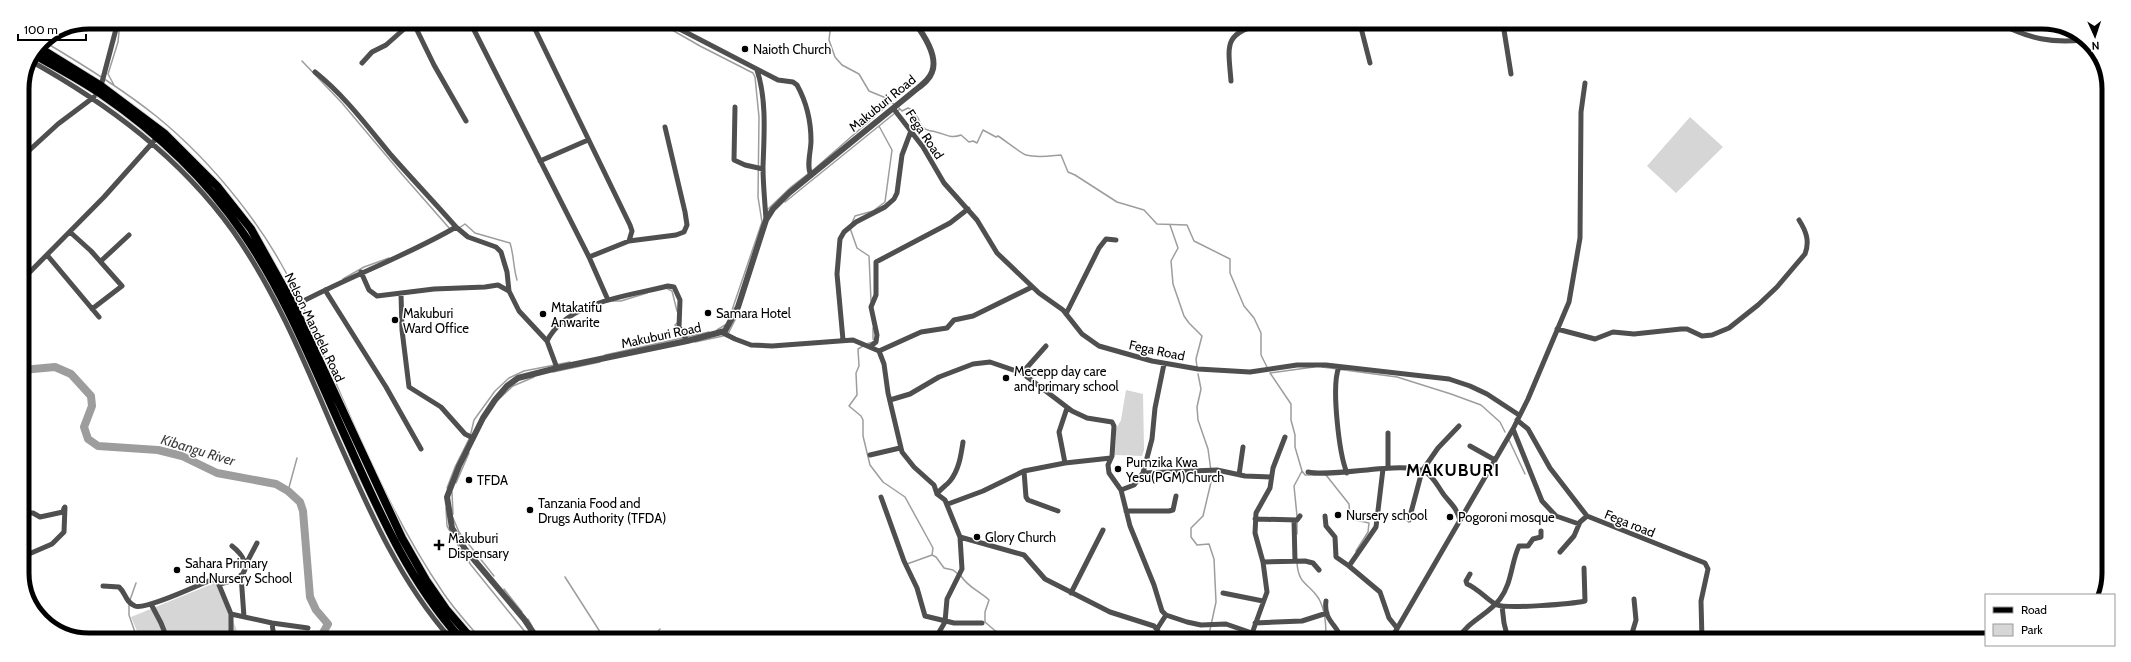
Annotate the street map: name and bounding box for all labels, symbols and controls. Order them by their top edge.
scale bar [18,16,86,42]
north arrow [2075,16,2115,56]
text: 100 m [24,22,58,37]
text: N [2091,39,2100,53]
place label: Naioth Church [753,41,831,57]
marker: Naioth Church [740,44,750,54]
street label: Makuburi Road [845,71,919,135]
street label: Fega Road [903,106,947,162]
street label: Nelson Mandela Road [282,270,348,384]
place label: Mtakatifu Anwarite [551,299,602,330]
place label: Makuburi Ward Office [403,305,469,336]
place label: Samara Hotel [716,305,791,321]
marker: Samara Hotel [703,308,713,318]
marker: Mtakatifu Anwarite [538,309,548,319]
marker: Makuburi Ward Office [390,315,400,325]
street label: Makuburi Road [620,319,702,351]
street label: Fega Road [1128,336,1186,364]
place label: Mecepp day care and primary school [1014,363,1119,394]
marker: Mecepp day care and primary school [1001,373,1011,383]
water label: Kibangu River [159,430,238,470]
place label: Pumzika Kwa Yesu(PGM)Church [1125,454,1224,485]
district label: MAKUBURI [1406,460,1500,480]
marker: Pumzika Kwa Yesu(PGM)Church [1113,464,1123,474]
place label: TFDA [477,472,508,488]
marker: TFDA [464,475,474,485]
place label: Tanzania Food and Drugs Authority (TFDA) [538,495,666,526]
marker: Tanzania Food and Drugs Authority (TFDA) [525,505,535,515]
street label: Fega road [1602,506,1658,540]
place label: Nursery school [1346,507,1427,523]
place label: Pogoroni mosque [1458,509,1555,525]
marker: Nursery school [1333,510,1343,520]
marker: Pogoroni mosque [1445,512,1455,522]
place label: Glory Church [985,529,1056,545]
place label: Makuburi Dispensary [448,530,509,561]
marker: Glory Church [972,532,982,542]
marker: Makuburi Dispensary [433,539,445,551]
place label: Sahara Primary and Nursery School [185,555,292,586]
marker: Sahara Primary and Nursery School [172,565,182,575]
legend [1985,594,2115,646]
text: Road [2021,602,2047,617]
text: Park [2021,622,2043,637]

